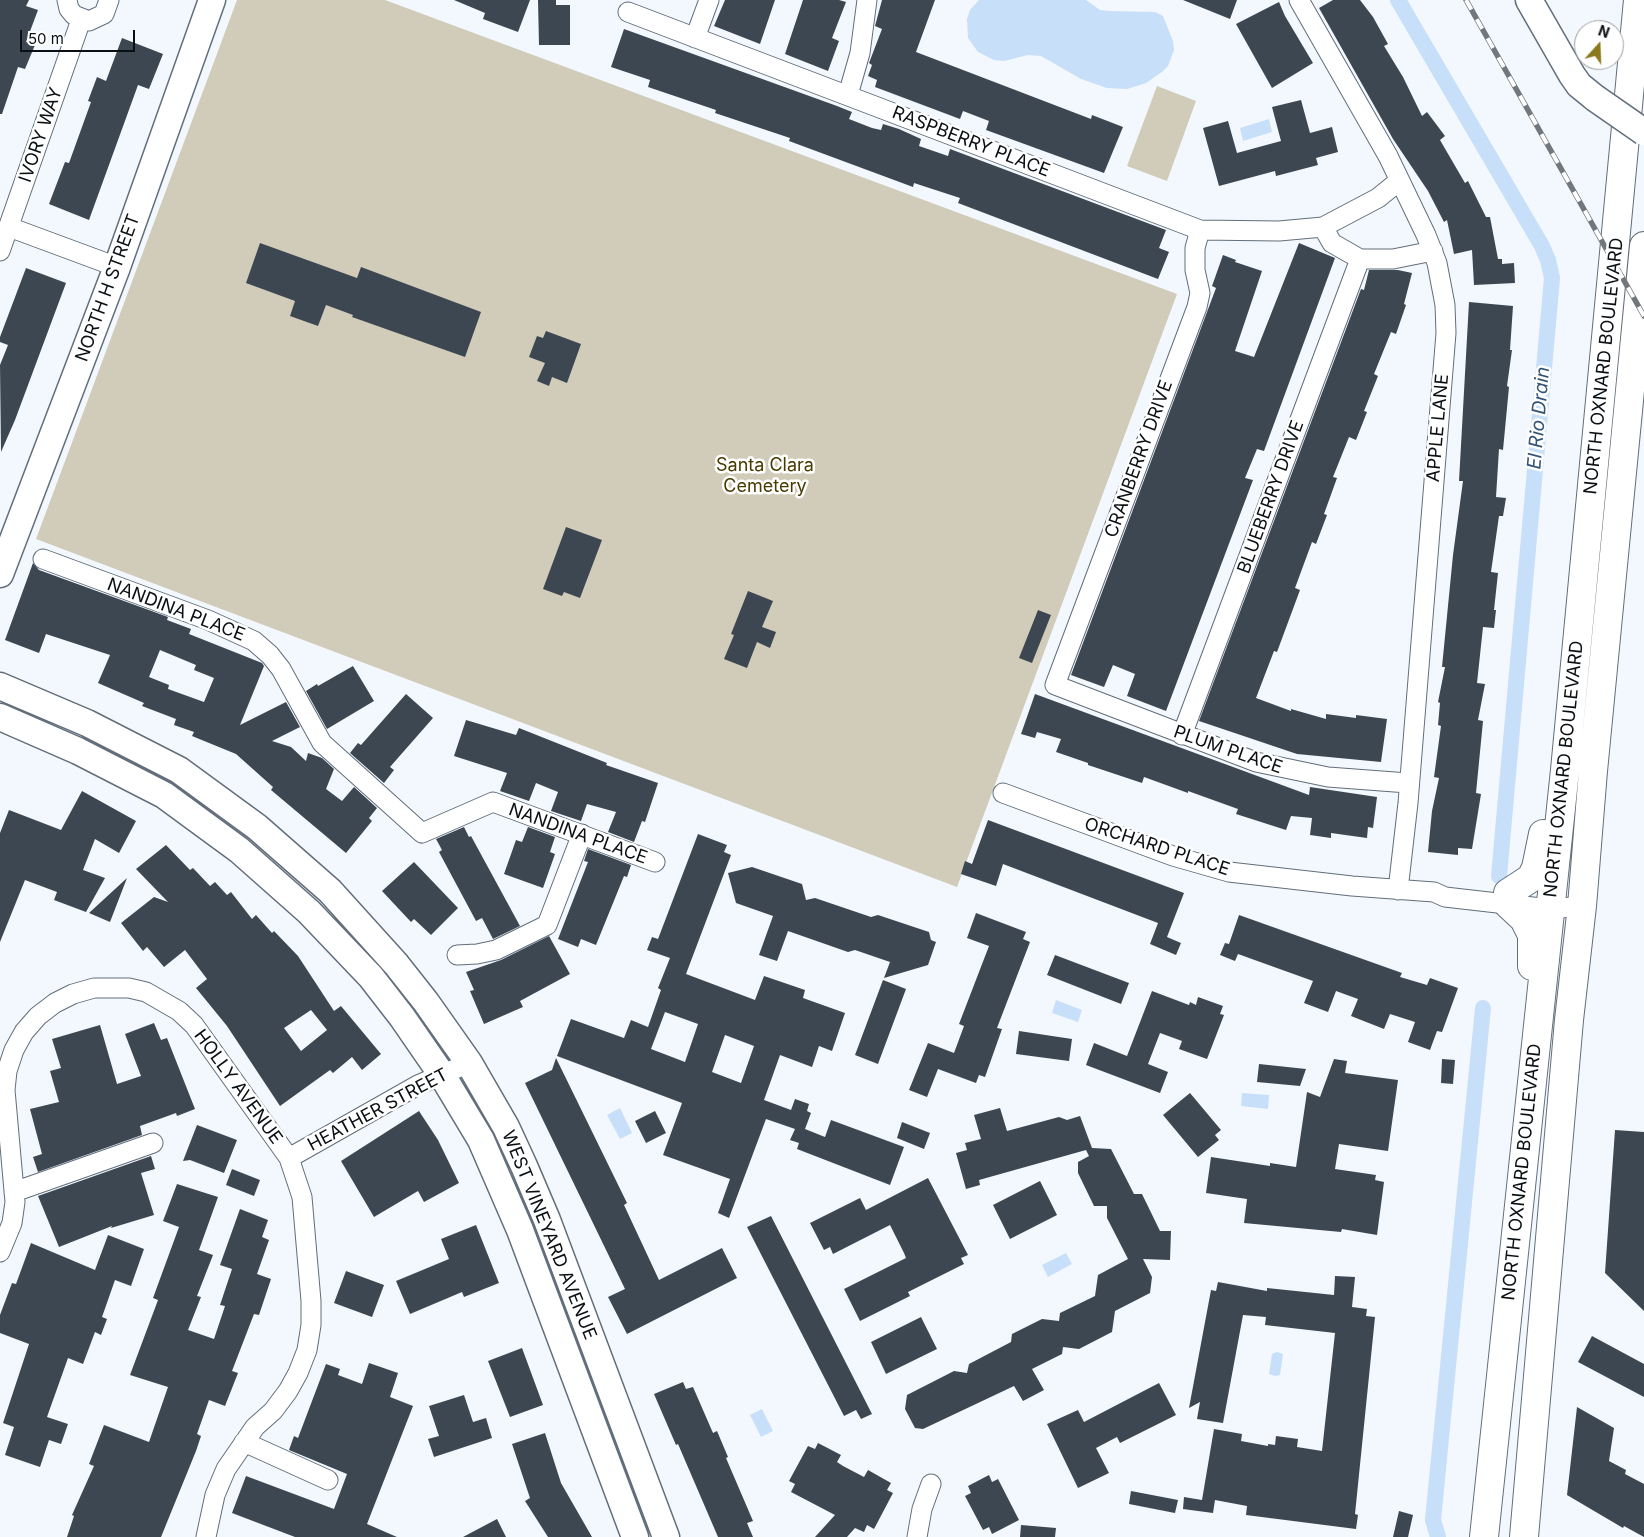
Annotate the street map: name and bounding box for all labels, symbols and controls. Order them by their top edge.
scale bar [22,20,138,52]
north arrow [1574,20,1624,70]
text: N [1596,22,1612,41]
text: 50 m [28,29,64,48]
street label: IVORY WAY [15,85,67,185]
street label: RASPBERRY PLACE [889,102,1053,182]
street label: NORTH H STREET [71,211,145,365]
street label: NORTH OXNARD BOULEVARD [1580,237,1628,495]
water label: El Rio Drain [1523,366,1555,470]
street label: APPLE LANE [1423,373,1453,483]
street label: CRANBERRY DRIVE [1100,377,1178,541]
street label: BLUEBERRY DRIVE [1233,417,1309,577]
park label: Santa Clara Cemetery [716,455,814,498]
street label: NANDINA PLACE [104,574,248,646]
street label: NORTH OXNARD BOULEVARD [1540,640,1588,898]
street label: PLUM PLACE [1171,721,1285,779]
street label: NANDINA PLACE [506,799,650,869]
street label: ORCHARD PLACE [1082,813,1232,881]
street label: HOLLY AVENUE [189,1025,287,1149]
street label: NORTH OXNARD BOULEVARD [1498,1043,1546,1301]
street label: HEATHER STREET [304,1064,452,1156]
street label: WEST VINEYARD AVENUE [497,1127,601,1343]

